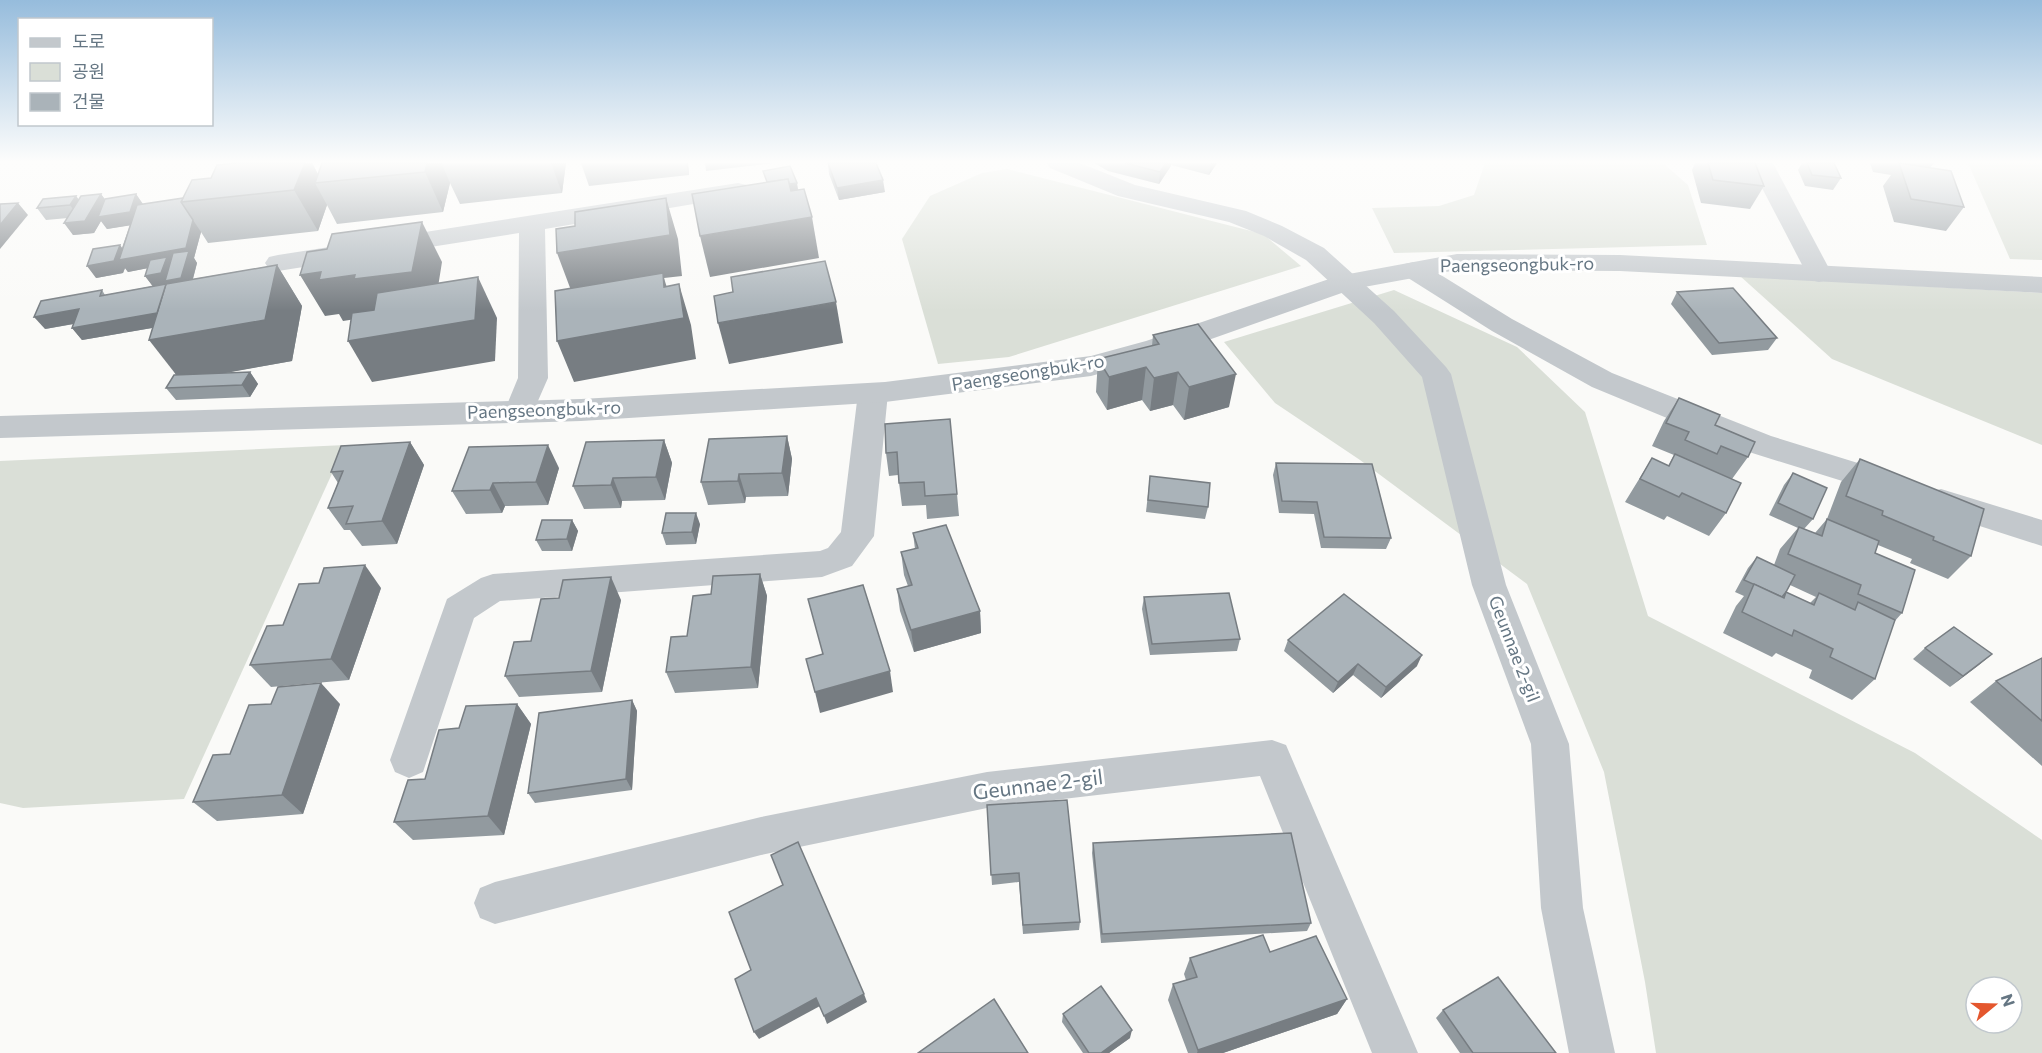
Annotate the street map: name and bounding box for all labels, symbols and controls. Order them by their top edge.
legend [18,18,213,126]
text: 도로 [72,30,105,52]
text: 공원 [72,60,105,82]
text: 건물 [72,90,105,112]
street label: Paengseongbuk-ro [1440,252,1594,276]
street label: Paengseongbuk-ro [950,349,1106,395]
street label: Paengseongbuk-ro [467,395,621,423]
street label: Geunnae 2-gil [1485,592,1545,705]
street label: Geunnae 2-gil [971,763,1104,804]
north arrow [1964,975,2024,1035]
text: N [1998,991,2020,1009]

